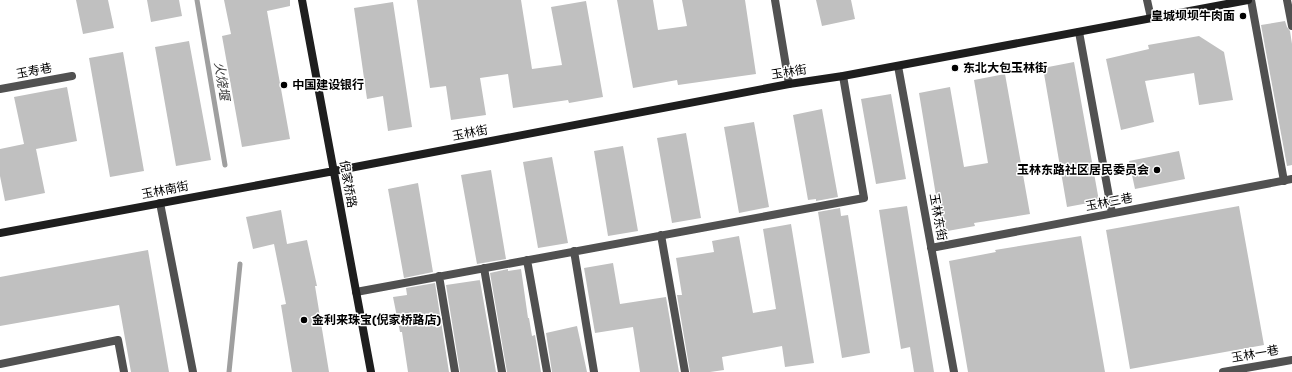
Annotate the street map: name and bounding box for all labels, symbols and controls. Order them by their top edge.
place label: 皇城坝坝牛肉面 [1151,9,1235,23]
marker: 皇城坝坝牛肉面 [1238,11,1248,21]
street label: 玉寿巷 [15,61,53,81]
water label: 火烧堰 [212,61,233,103]
place label: 东北大包玉林街 [963,61,1047,75]
street label: 玉林街 [770,62,808,82]
marker: 东北大包玉林街 [950,63,960,73]
place label: 中国建设银行 [292,78,364,92]
marker: 中国建设银行 [279,80,289,90]
street label: 玉林街 [451,123,489,143]
street label: 倪家桥路 [337,159,359,209]
place label: 玉林东路社区居民委员会 [1017,163,1149,177]
marker: 玉林东路社区居民委员会 [1152,165,1162,175]
street label: 玉林南街 [140,179,190,201]
street label: 玉林三巷 [1084,191,1134,213]
street label: 玉林东街 [927,192,949,242]
place label: 金利来珠宝(倪家桥路店) [312,313,442,327]
marker: 金利来珠宝(倪家桥路店) [299,315,309,325]
street label: 玉林一巷 [1230,343,1280,365]

